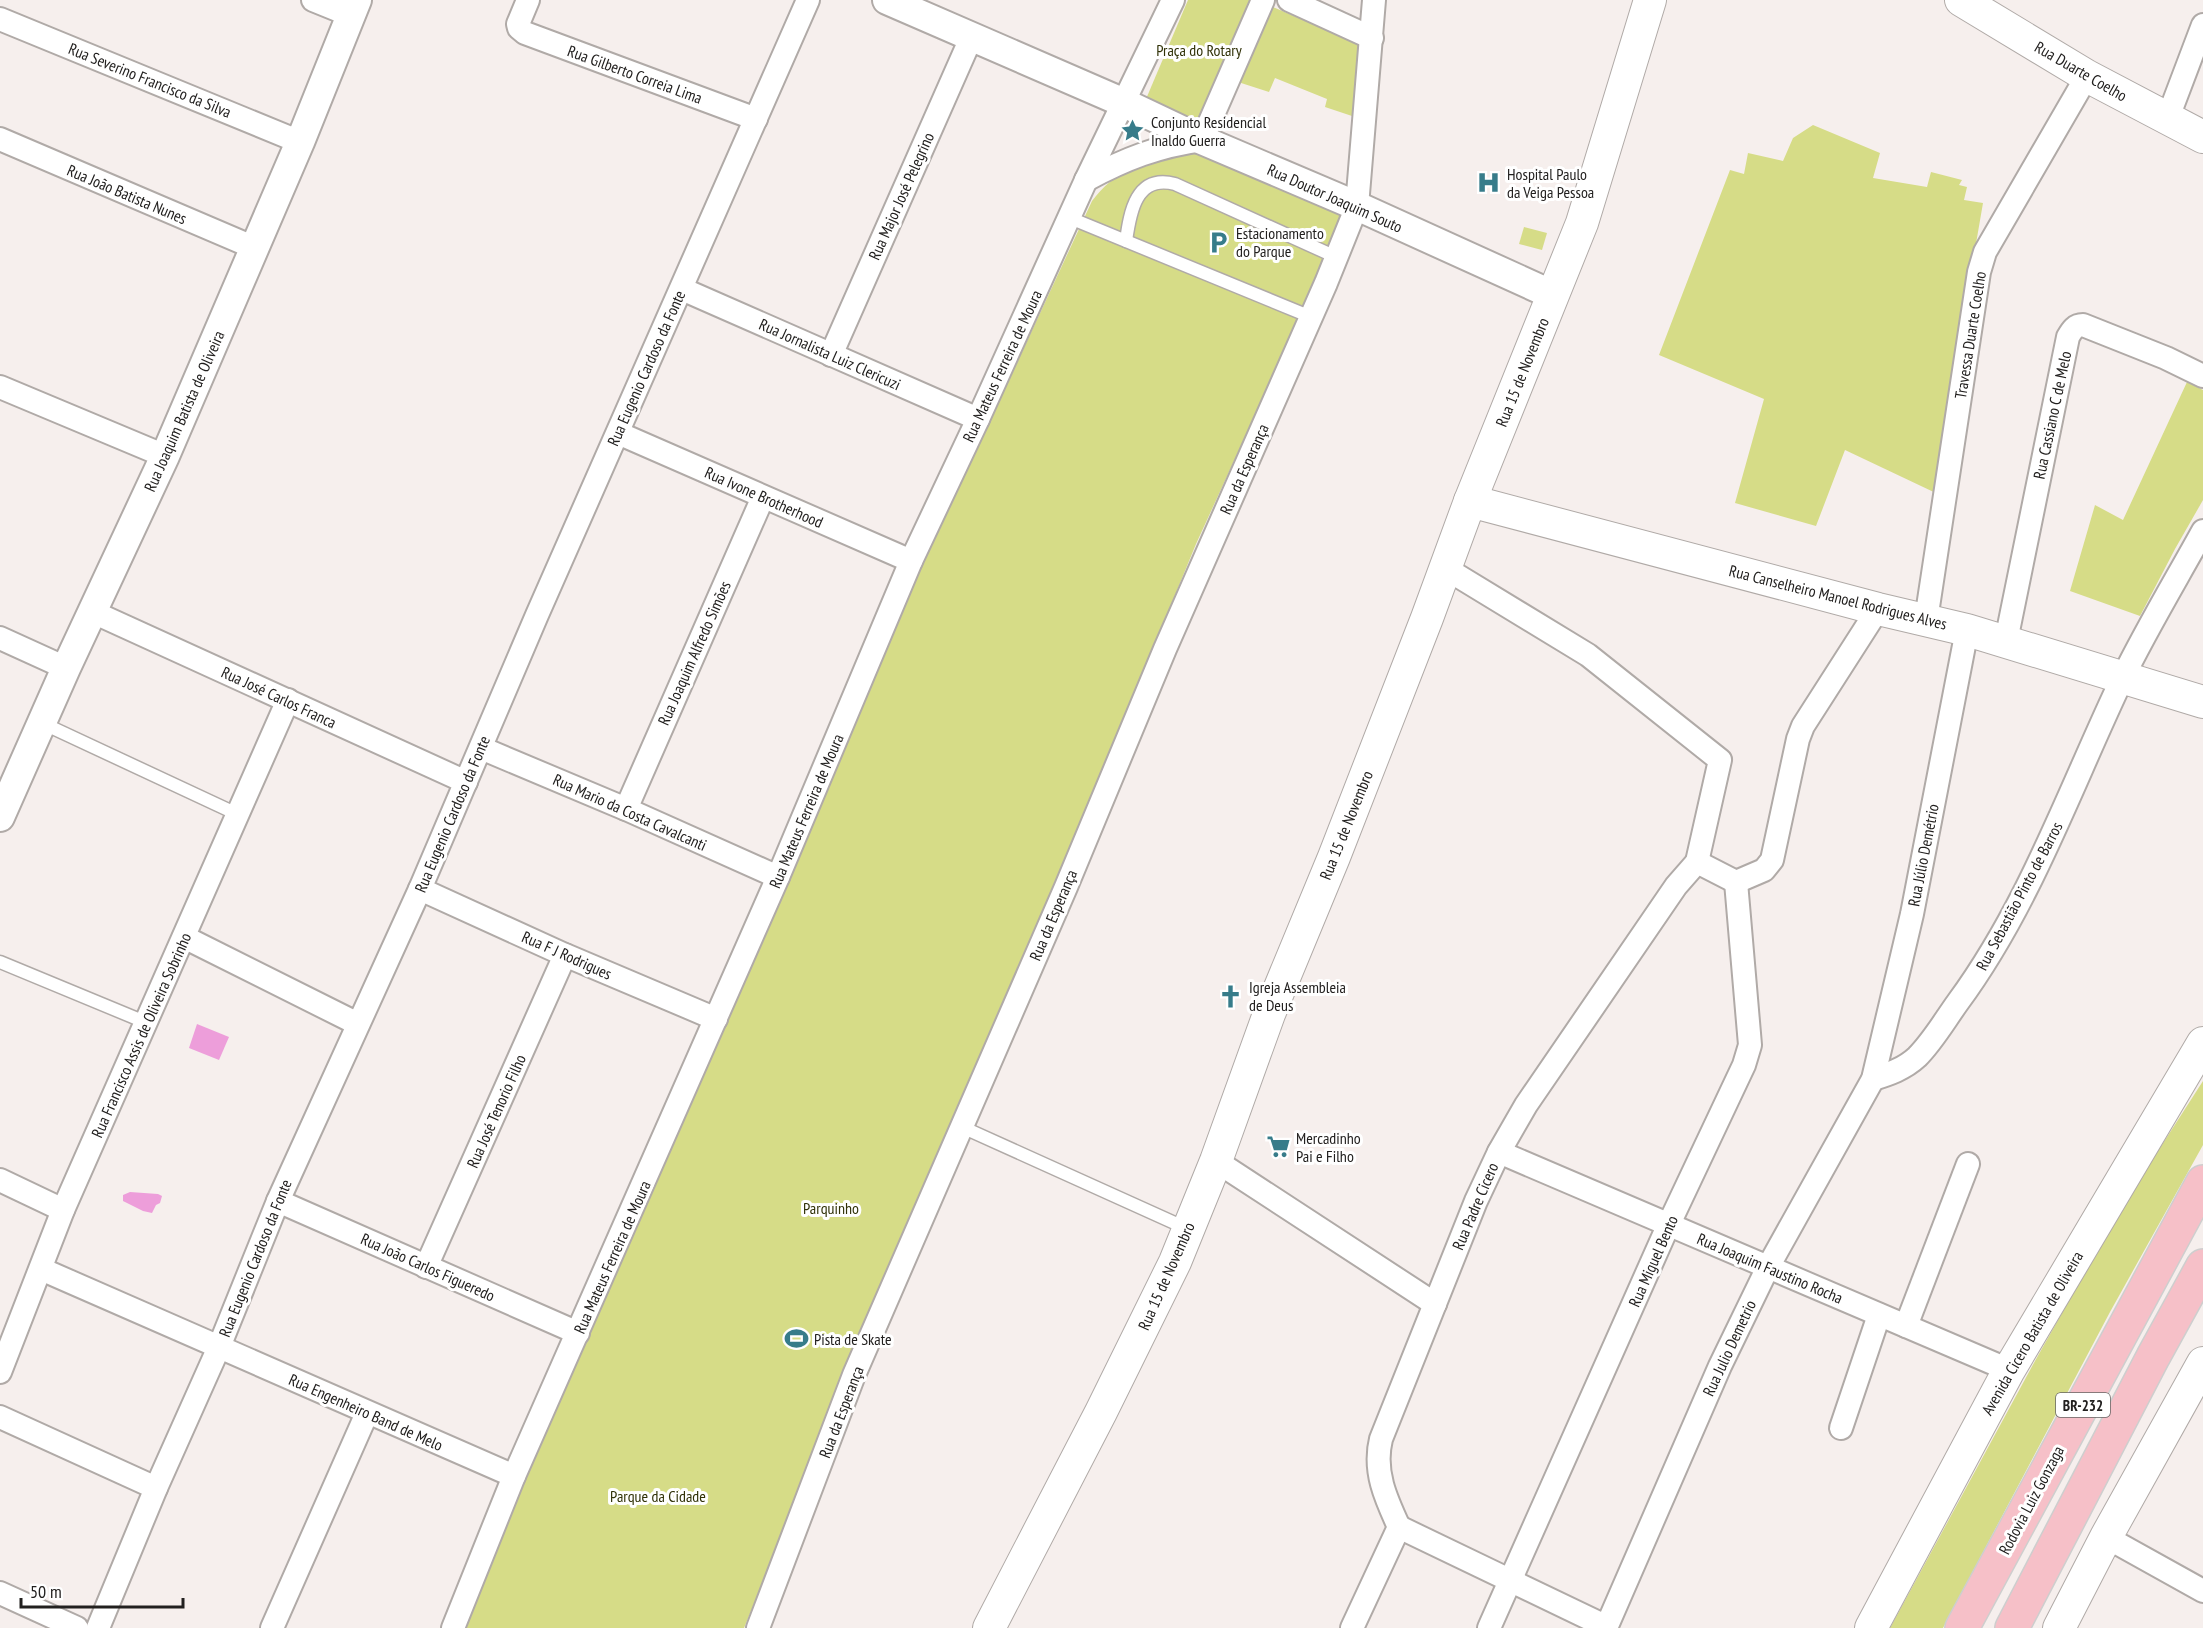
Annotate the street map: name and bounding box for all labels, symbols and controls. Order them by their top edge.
street label: Rua Duarte Coelho [2031,37,2131,106]
street label: Rua Severino Francisco da Silva [66,38,234,122]
street label: Rua Gilberto Correia Lima [565,40,705,108]
park label: Praça do Rotary [1156,40,1242,60]
place label: Conjunto Residencial Inaldo Guerra [1151,112,1266,150]
place icon: Conjunto Residencial Inaldo Guerra [1120,118,1146,144]
street label: Rua Major José Pelegrino [864,129,938,263]
street label: Rua Doutor Joaquim Souto [1264,159,1406,237]
street label: Rua João Batista Nunes [64,160,190,228]
place label: Hospital Paulo da Veiga Pessoa [1507,164,1594,202]
hospital icon: Hospital Paulo da Veiga Pessoa [1476,170,1502,196]
place label: Estacionamento do Parque [1236,223,1324,261]
parking icon: Estacionamento do Parque [1205,229,1231,255]
street label: Travessa Duarte Coelho [1950,270,1990,400]
street label: Rua Eugenio Cardoso da Fonte [603,287,689,449]
street label: Rua Mateus Ferreira de Moura [958,287,1046,445]
street label: Rua Jornalista Luiz Clericuzi [756,314,904,394]
street label: Rua 15 de Novembro [1491,314,1553,430]
street label: Rua Joaquim Batista de Oliveira [139,327,229,495]
street label: Rua Cassiano C de Melo [2029,349,2075,481]
street label: Rua da Esperança [1215,421,1273,517]
street label: Rua Ivone Brotherhood [702,462,826,532]
street label: Rua Canselheiro Manoel Rodrigues Alves [1727,560,1949,634]
street label: Rua Joaquim Alfredo Simões [653,578,735,728]
street label: Rua José Carlos Franca [218,662,340,732]
street label: Rua Mateus Ferreira de Moura [764,731,848,891]
street label: Rua Eugenio Cardoso da Fonte [410,733,494,895]
street label: Rua 15 de Novembro [1315,767,1377,883]
street label: Rua Mario da Costa Cavalcanti [550,769,710,855]
street label: Rua Júlio Demétrio [1903,802,1943,908]
street label: Rua Sebastião Pinto de Barros [1971,818,2067,974]
street label: Rua da Esperança [1025,866,1081,964]
street label: Rua F J Rodrigues [519,926,615,984]
street label: Rua Francisco Assis de Oliveira Sobrinho [87,929,195,1141]
place label: Igreja Assembleia de Deus [1249,977,1346,1015]
church icon: Igreja Assembleia de Deus [1218,983,1244,1009]
street label: Rua José Tenorio Filho [462,1051,530,1171]
place label: Mercadinho Pai e Filho [1296,1128,1361,1166]
supermarket icon: Mercadinho Pai e Filho [1265,1134,1291,1160]
street label: Rua Padre Cicero [1448,1159,1502,1253]
street label: Rua Eugenio Cardoso da Fonte [214,1176,296,1340]
street label: Rua Mateus Ferreira de Moura [569,1177,655,1337]
park label: Parquinho [803,1198,859,1218]
street label: Rua Miguel Bento [1624,1212,1682,1310]
street label: Rua 15 de Novembro [1133,1219,1199,1333]
street label: Rua João Carlos Figueredo [358,1228,498,1306]
street label: Rua Joaquim Faustino Rocha [1694,1228,1846,1308]
street label: Avenida Cicero Batista de Oliveira [1977,1247,2087,1419]
street label: Rua Julio Demetrio [1698,1297,1760,1399]
sports icon: Pista de Skate [783,1326,809,1352]
place label: Pista de Skate [814,1329,892,1349]
street label: Rua da Esperança [814,1363,868,1461]
street label: Rua Engenheiro Band de Melo [286,1369,446,1455]
road number: BR-232 [2056,1393,2110,1417]
street label: Rodovia Luiz Gonzaga [1994,1442,2068,1558]
park label: Parque da Cidade [610,1486,706,1506]
scale bar [21,1571,183,1609]
text: 50 m [30,1580,62,1603]

